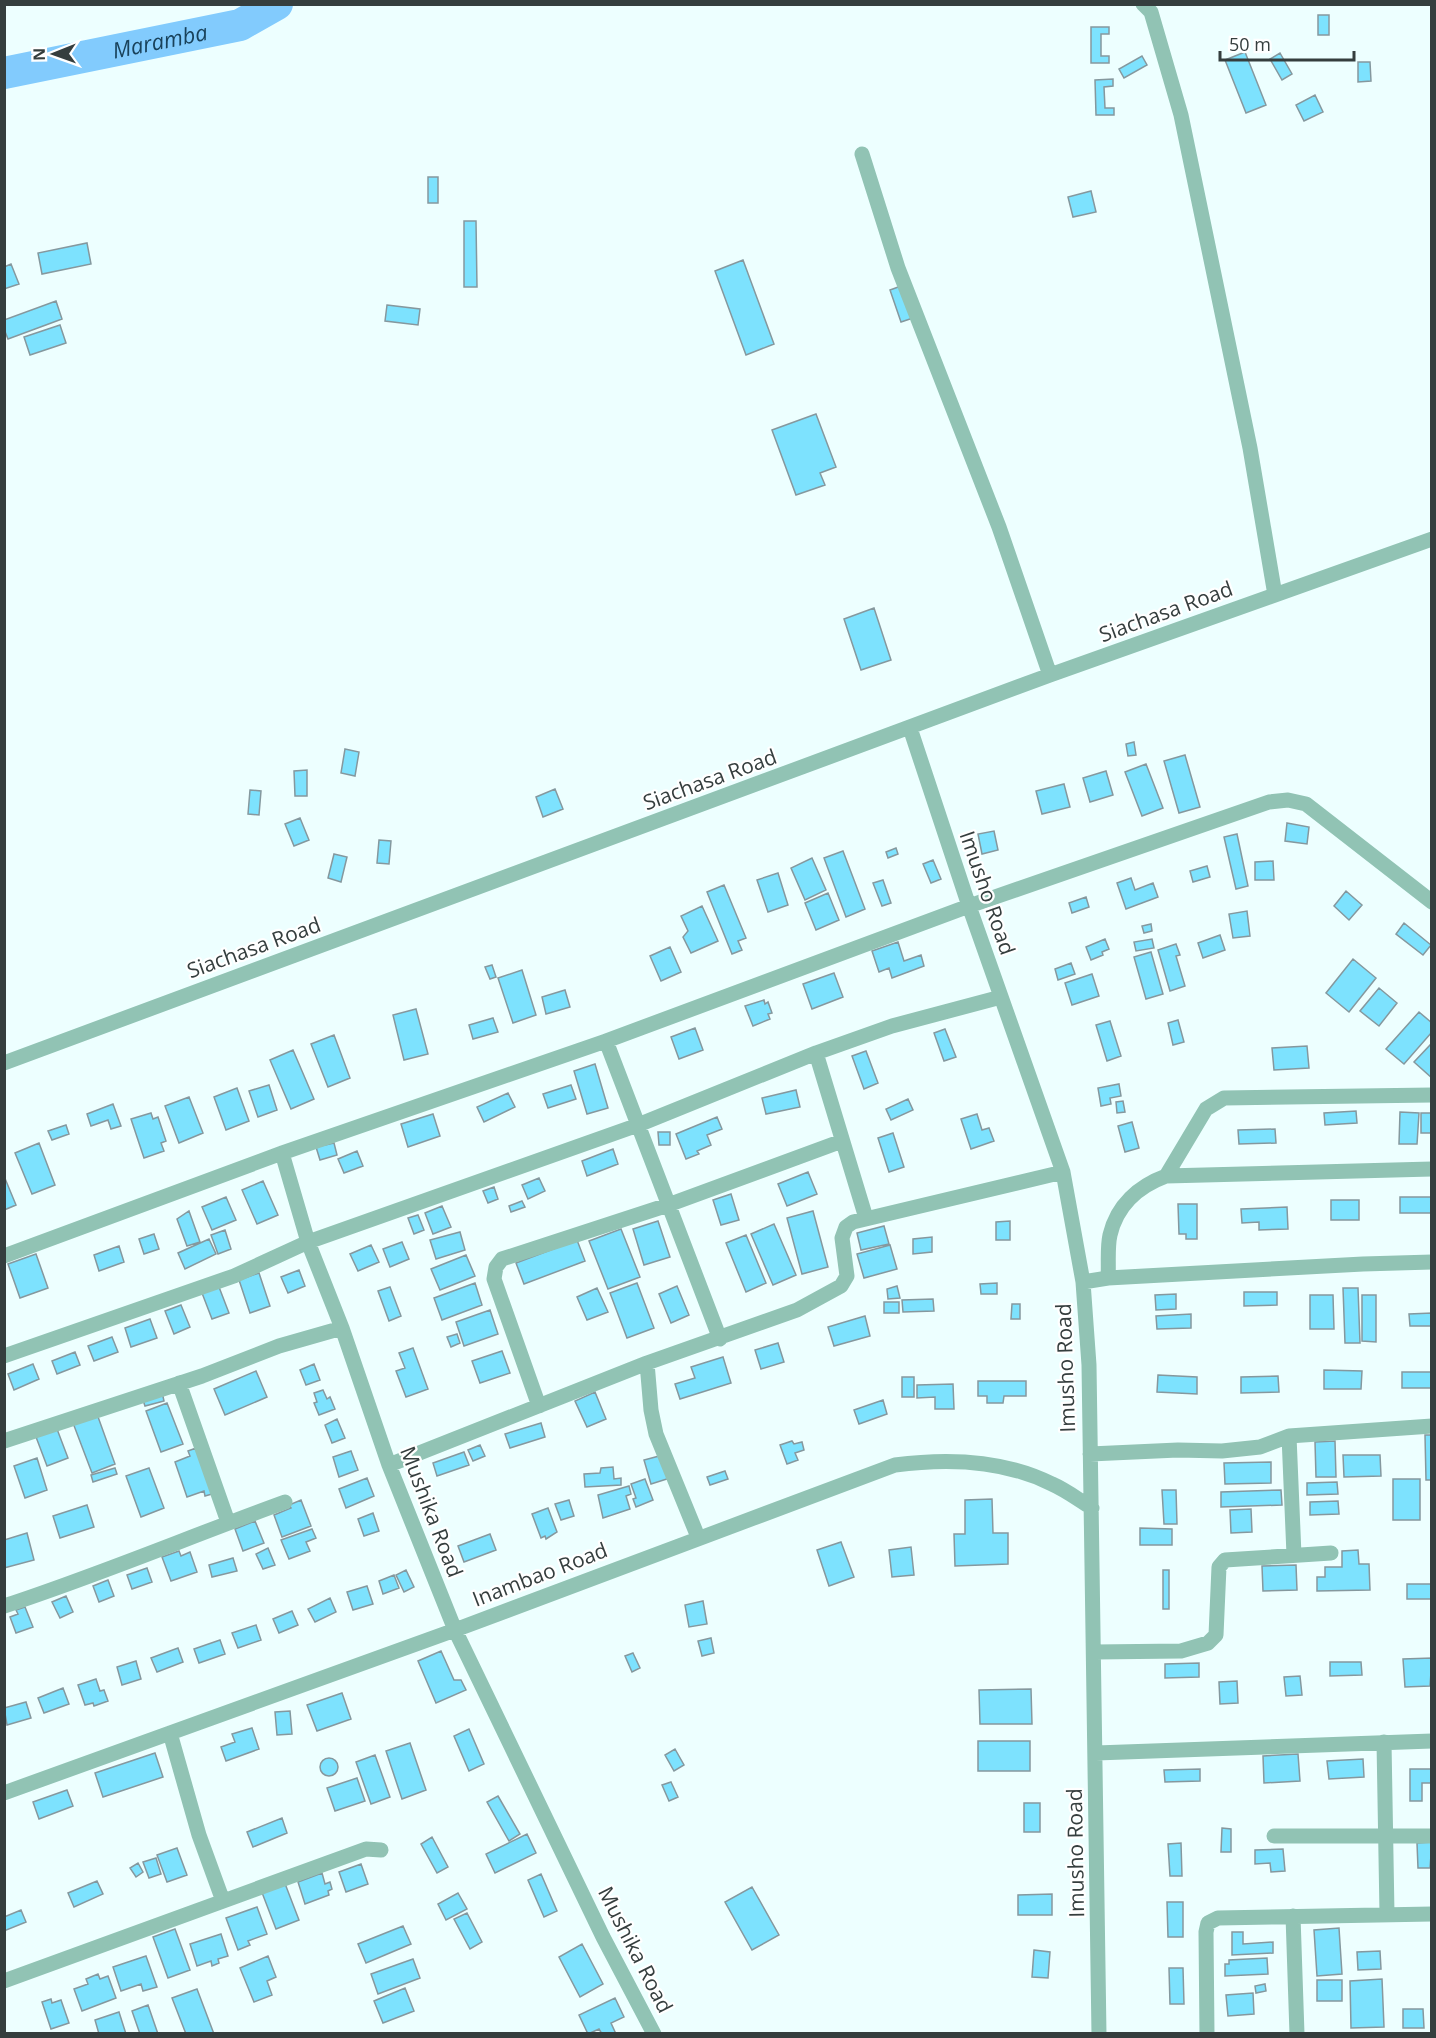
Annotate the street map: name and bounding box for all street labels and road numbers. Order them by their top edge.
street label: Siachasa Road [1095,574,1236,648]
street label: Siachasa Road [639,742,780,816]
street label: Imusho Road [954,827,1022,958]
street label: Siachasa Road [183,910,324,984]
street label: Imusho Road [1049,1303,1081,1433]
street label: Mushika Road [394,1442,470,1581]
street label: Inambao Road [468,1535,611,1613]
street label: Imusho Road [1060,1788,1090,1918]
street label: Mushika Road [592,1882,680,2017]

